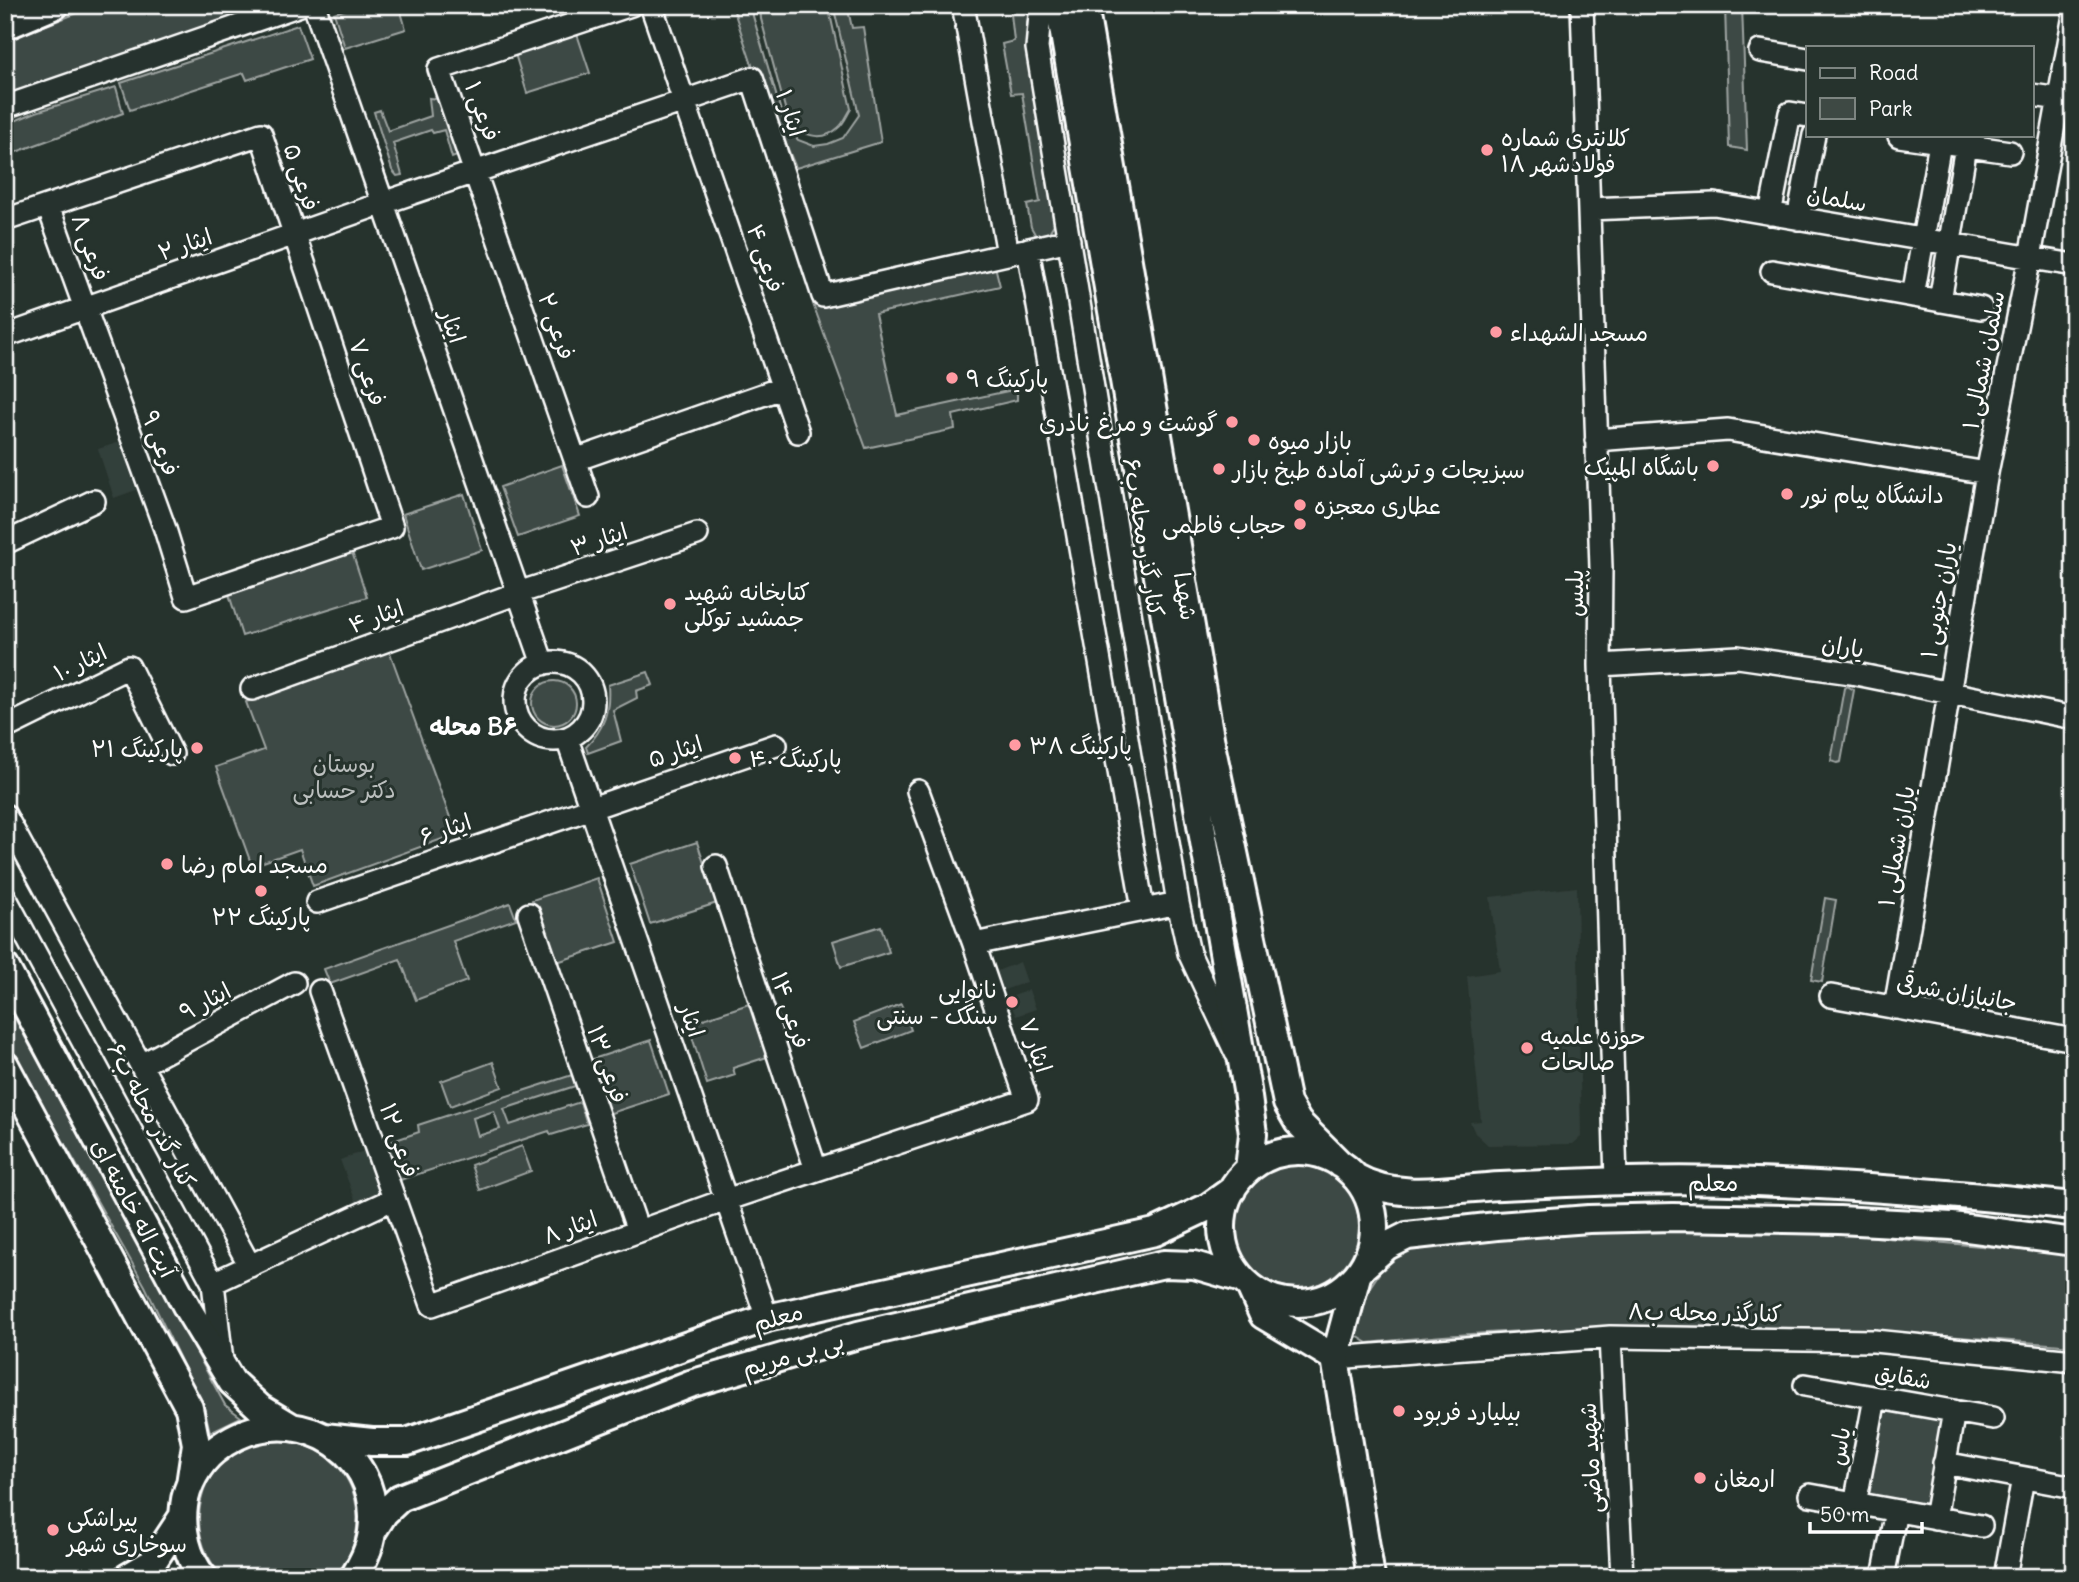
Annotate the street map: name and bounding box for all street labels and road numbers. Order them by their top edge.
street label: فرعی ۱ [458,77,507,145]
street label: ایثار ۱ [770,86,812,140]
street label: فرعی ۵ [277,140,326,215]
street label: سلمان [1805,178,1869,218]
street label: فرعی ۸ [65,210,116,285]
street label: فرعی ۴ [740,220,791,296]
street label: ایثار ۲ [154,221,216,267]
street label: سلمان شمالی ۱ [1955,288,2012,432]
street label: فرعی ۲ [531,289,582,363]
street label: ایثار [433,303,472,347]
street label: فرعی ۷ [342,335,393,410]
street label: فرعی ۹ [135,406,186,480]
street label: کنار گذر محله ب۶ [1117,455,1171,619]
street label: ایثار ۳ [567,516,631,562]
street label: یاران جنوبی ۱ [1913,539,1963,661]
street label: پلیس [1560,569,1590,617]
street label: شهدا [1168,570,1204,622]
street label: ایثار ۴ [344,593,408,639]
street label: یاران [1820,628,1866,664]
street label: ایثار ۱۰ [49,637,111,687]
street label: ایثار ۵ [644,729,706,773]
street label: یاران شمالی ۱ [1871,783,1922,909]
street label: ایثار ۶ [415,807,475,851]
street label: جانبازان شرقی [1894,967,2020,1017]
street label: فرعی ۱۴ [764,968,817,1052]
street label: ایثار ۹ [174,975,236,1027]
street label: ایثار [672,997,711,1041]
street label: ایثار ۷ [1013,1014,1059,1076]
street label: فرعی ۱۳ [580,1021,635,1107]
street label: کنار گذر محله ب۶ [101,1037,203,1193]
street label: فرعی ۱۲ [373,1099,426,1181]
street label: آیت اله خامنه ای [85,1134,183,1284]
street label: معلم [1688,1168,1738,1201]
street label: ایثار ۸ [539,1204,601,1250]
street label: معلم [750,1296,807,1341]
street label: کنارگذر محله ب۸ [1628,1296,1782,1328]
street label: بی بی مریم [739,1326,849,1386]
street label: شقایق [1873,1357,1933,1395]
street label: شهید ماضی [1573,1402,1608,1514]
street label: یاس [1821,1424,1857,1468]

